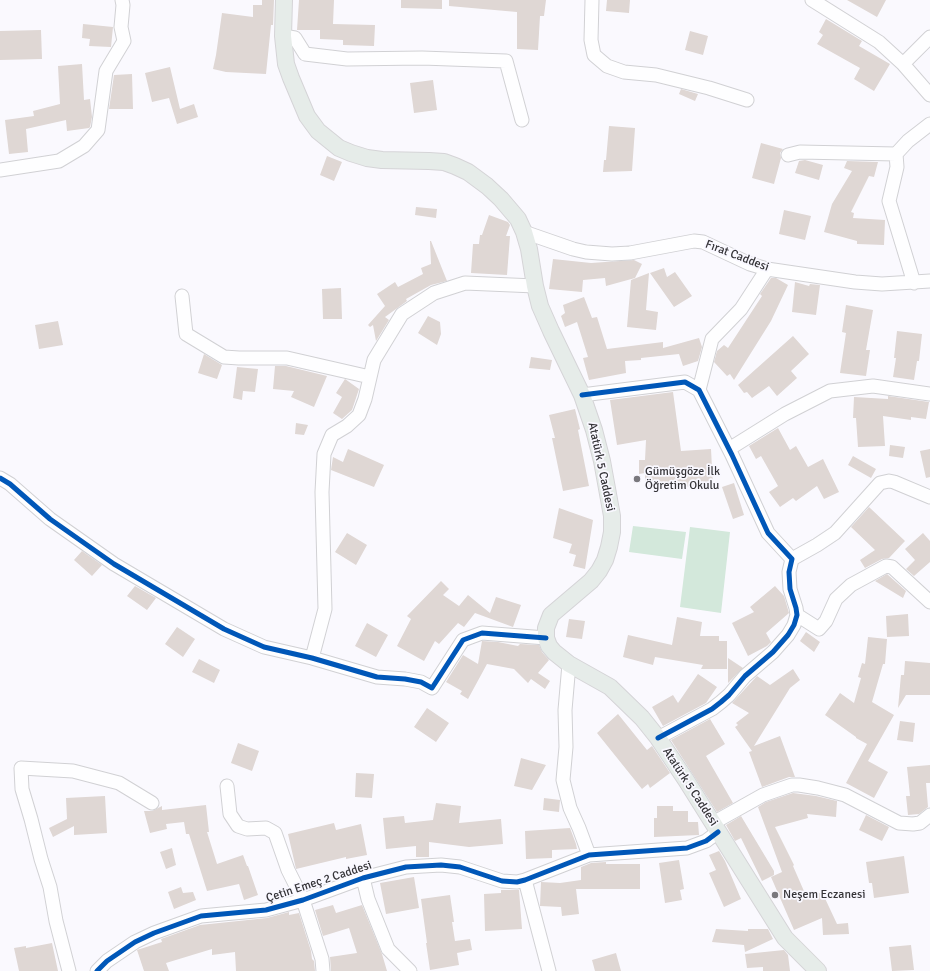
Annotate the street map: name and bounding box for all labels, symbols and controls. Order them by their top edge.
street label: Fırat Caddesi [703,237,771,275]
street label: Atatürk 5 Caddesi [585,421,617,513]
place label: Gümüşgöze İlk Öğretim Okulu [645,465,720,493]
marker: Gümüşgöze İlk Öğretim Okulu [632,474,642,484]
street label: Atatürk 5 Caddesi [659,745,721,829]
street label: Çetin Emeç 2 Caddesi [264,858,374,906]
place label: Neşem Eczanesi [783,888,865,902]
marker: Neşem Eczanesi [770,890,780,900]

